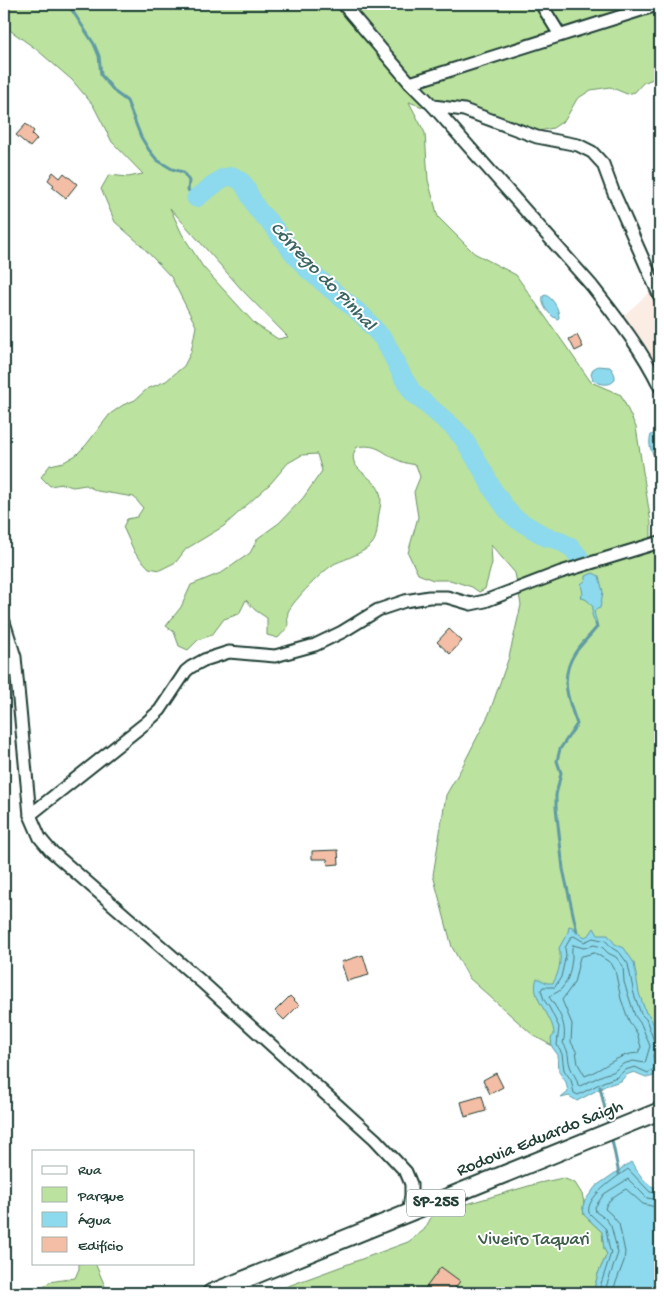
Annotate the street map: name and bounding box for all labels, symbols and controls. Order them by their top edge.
water label: Córrego do Pinhal [264,218,381,338]
street label: Rodovia Eduardo Saigh [454,1096,627,1182]
legend [32,1150,195,1264]
text: Rua [78,1162,102,1180]
text: Parque [77,1188,124,1206]
road number: SP-255 [407,1190,465,1216]
text: Água [78,1212,111,1230]
park label: Viveiro Taquari [477,1230,590,1251]
text: Edifício [78,1238,124,1256]

